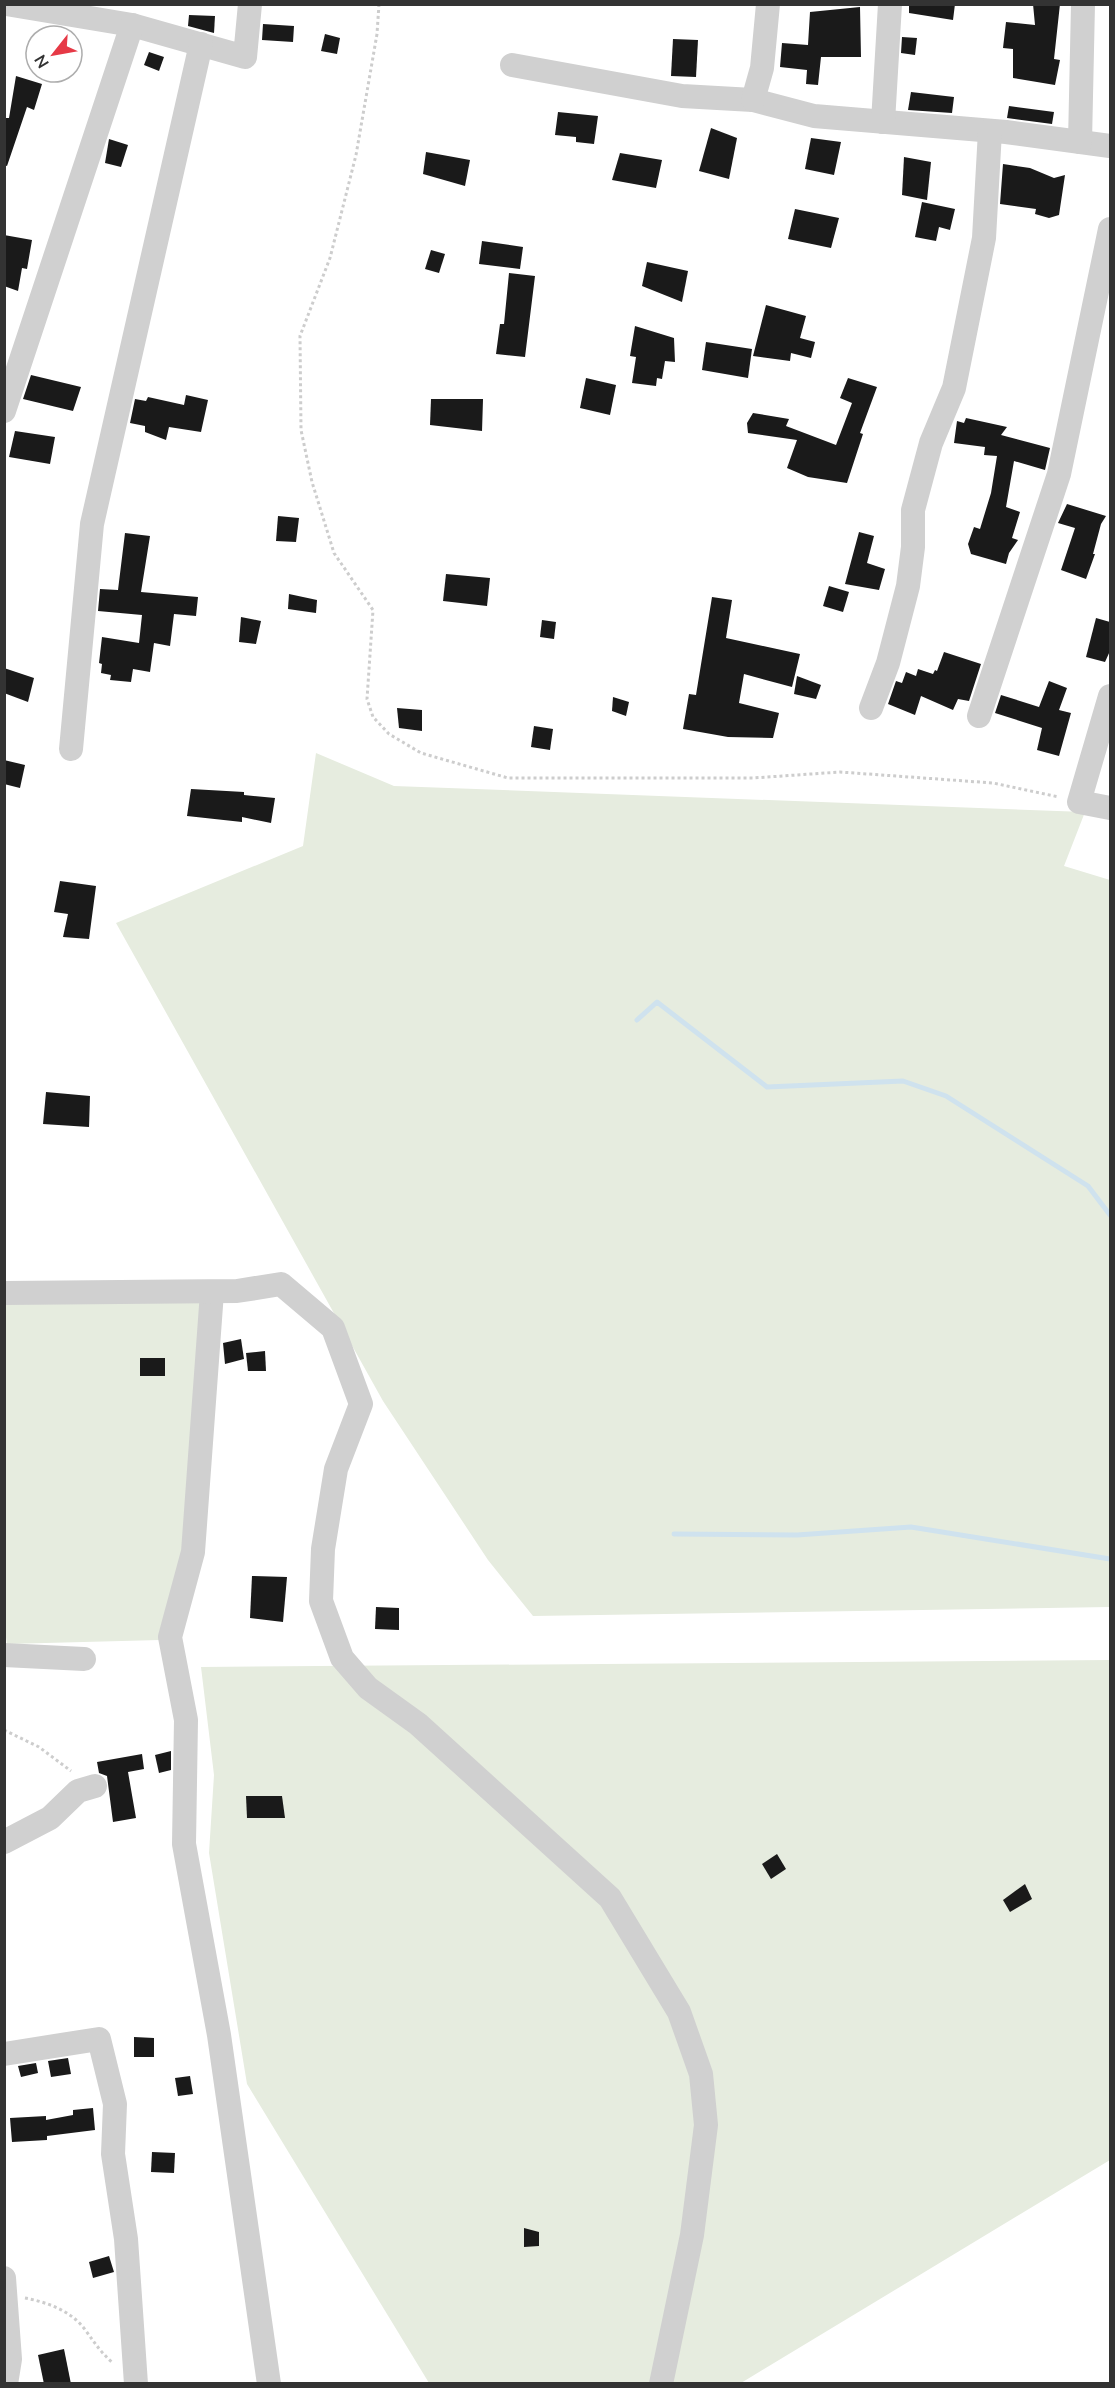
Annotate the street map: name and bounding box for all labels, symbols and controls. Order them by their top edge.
north arrow [24,24,84,84]
text: N [29,51,53,72]

